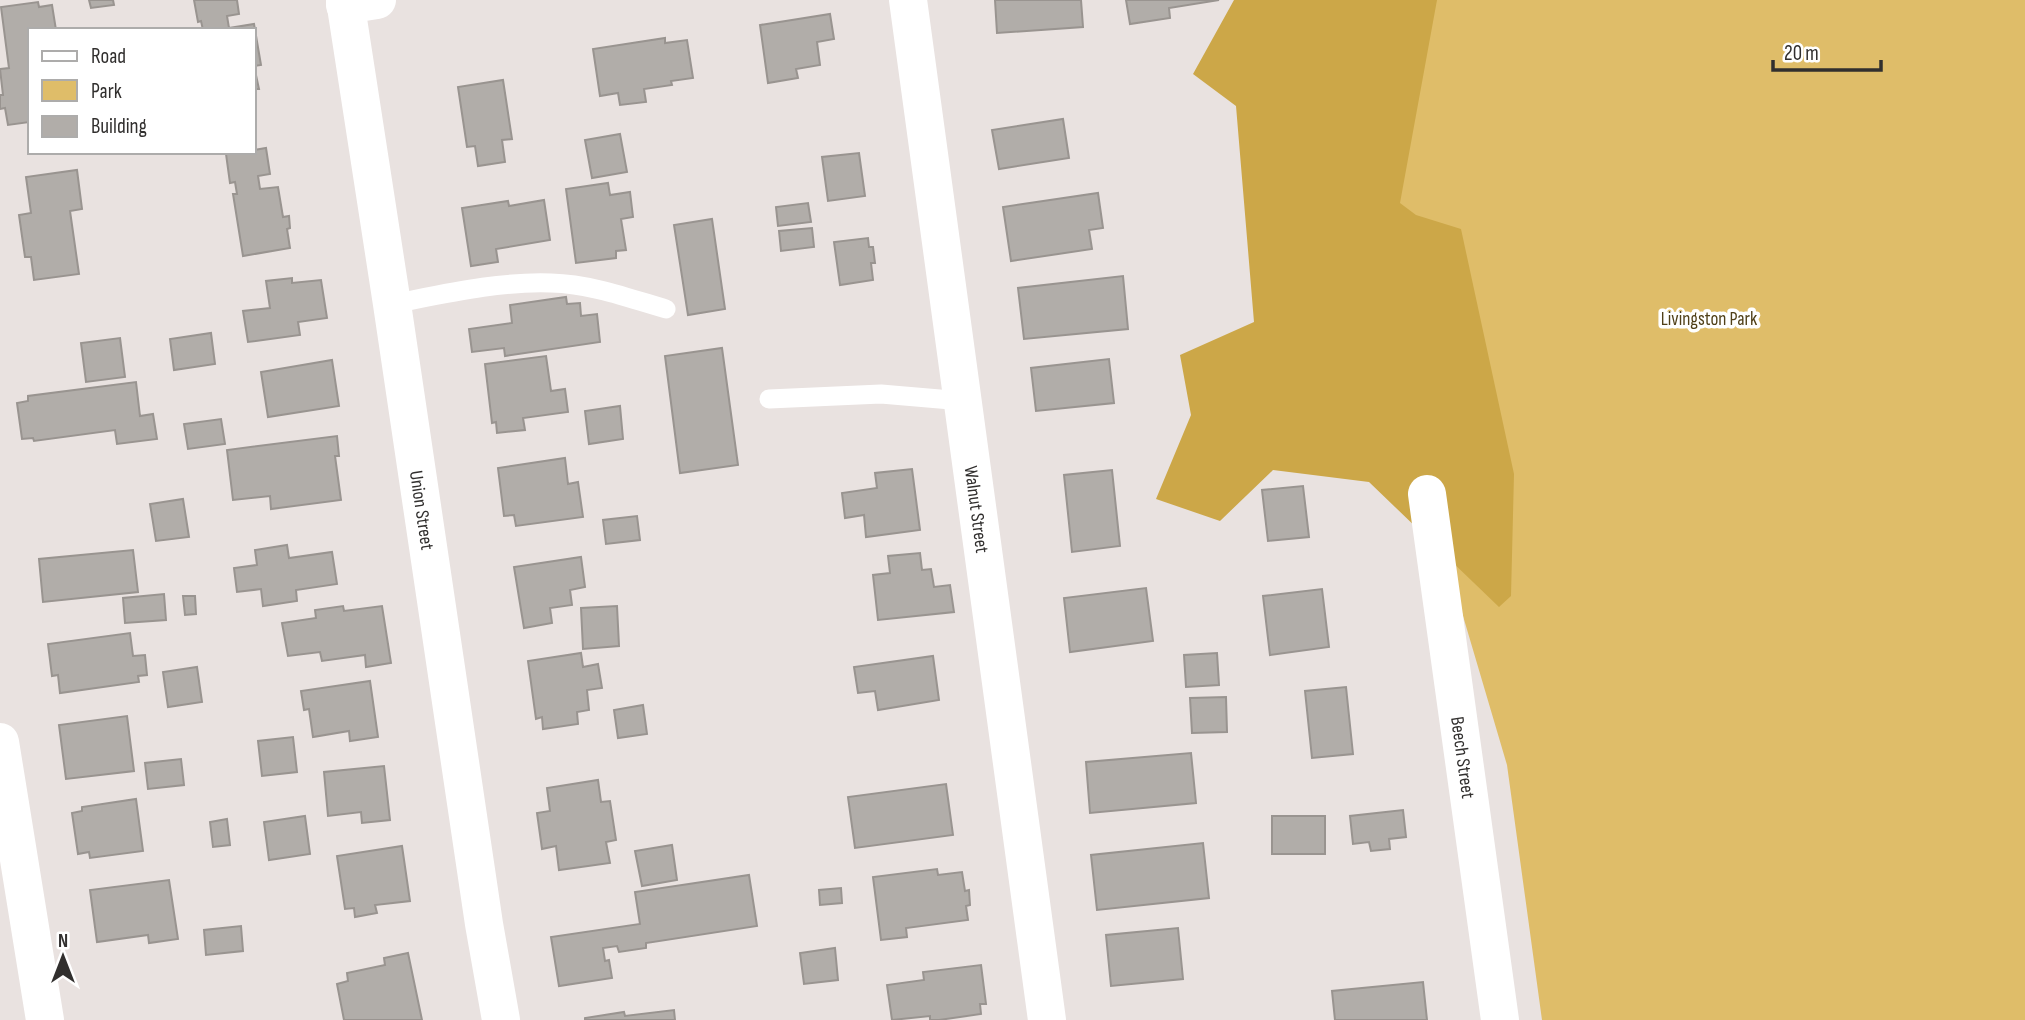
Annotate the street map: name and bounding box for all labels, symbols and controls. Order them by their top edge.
legend [28,28,256,154]
scale bar [1773,28,1882,72]
text: 20 m [1784,41,1819,66]
text: Road [91,44,126,69]
text: Park [91,79,122,104]
text: Building [91,114,147,139]
park label: Livingston Park [1661,308,1758,331]
street label: Walnut Street [959,464,993,555]
street label: Union Street [404,469,438,552]
street label: Beech Street [1445,715,1479,800]
north arrow [28,922,98,992]
text: N [58,930,68,953]

